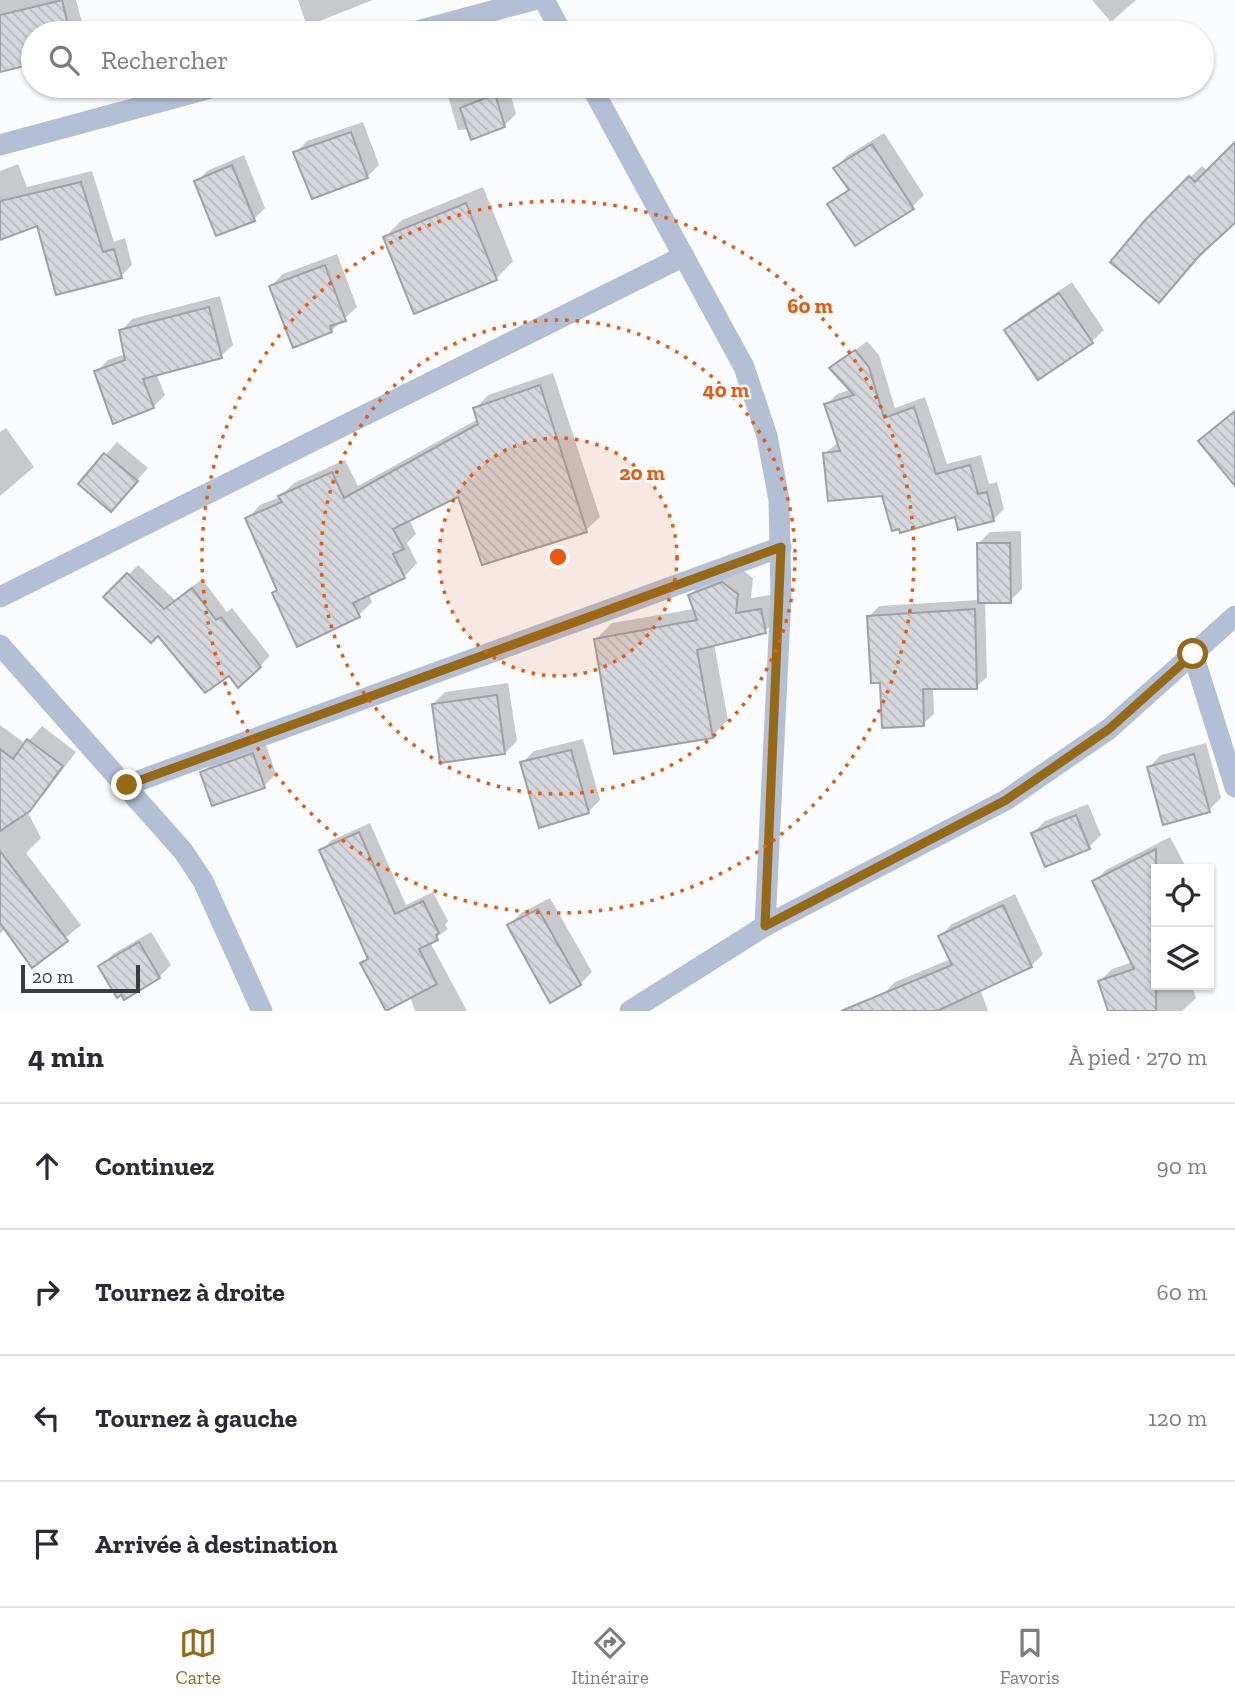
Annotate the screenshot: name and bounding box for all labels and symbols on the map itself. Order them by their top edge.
text: 60 m [787,293,833,318]
text: 40 m [703,377,750,402]
text: 20 m [619,460,665,485]
centre of rings [546,545,570,569]
route start [1177,638,1208,669]
route end [111,769,142,800]
scale bar [21,962,140,994]

